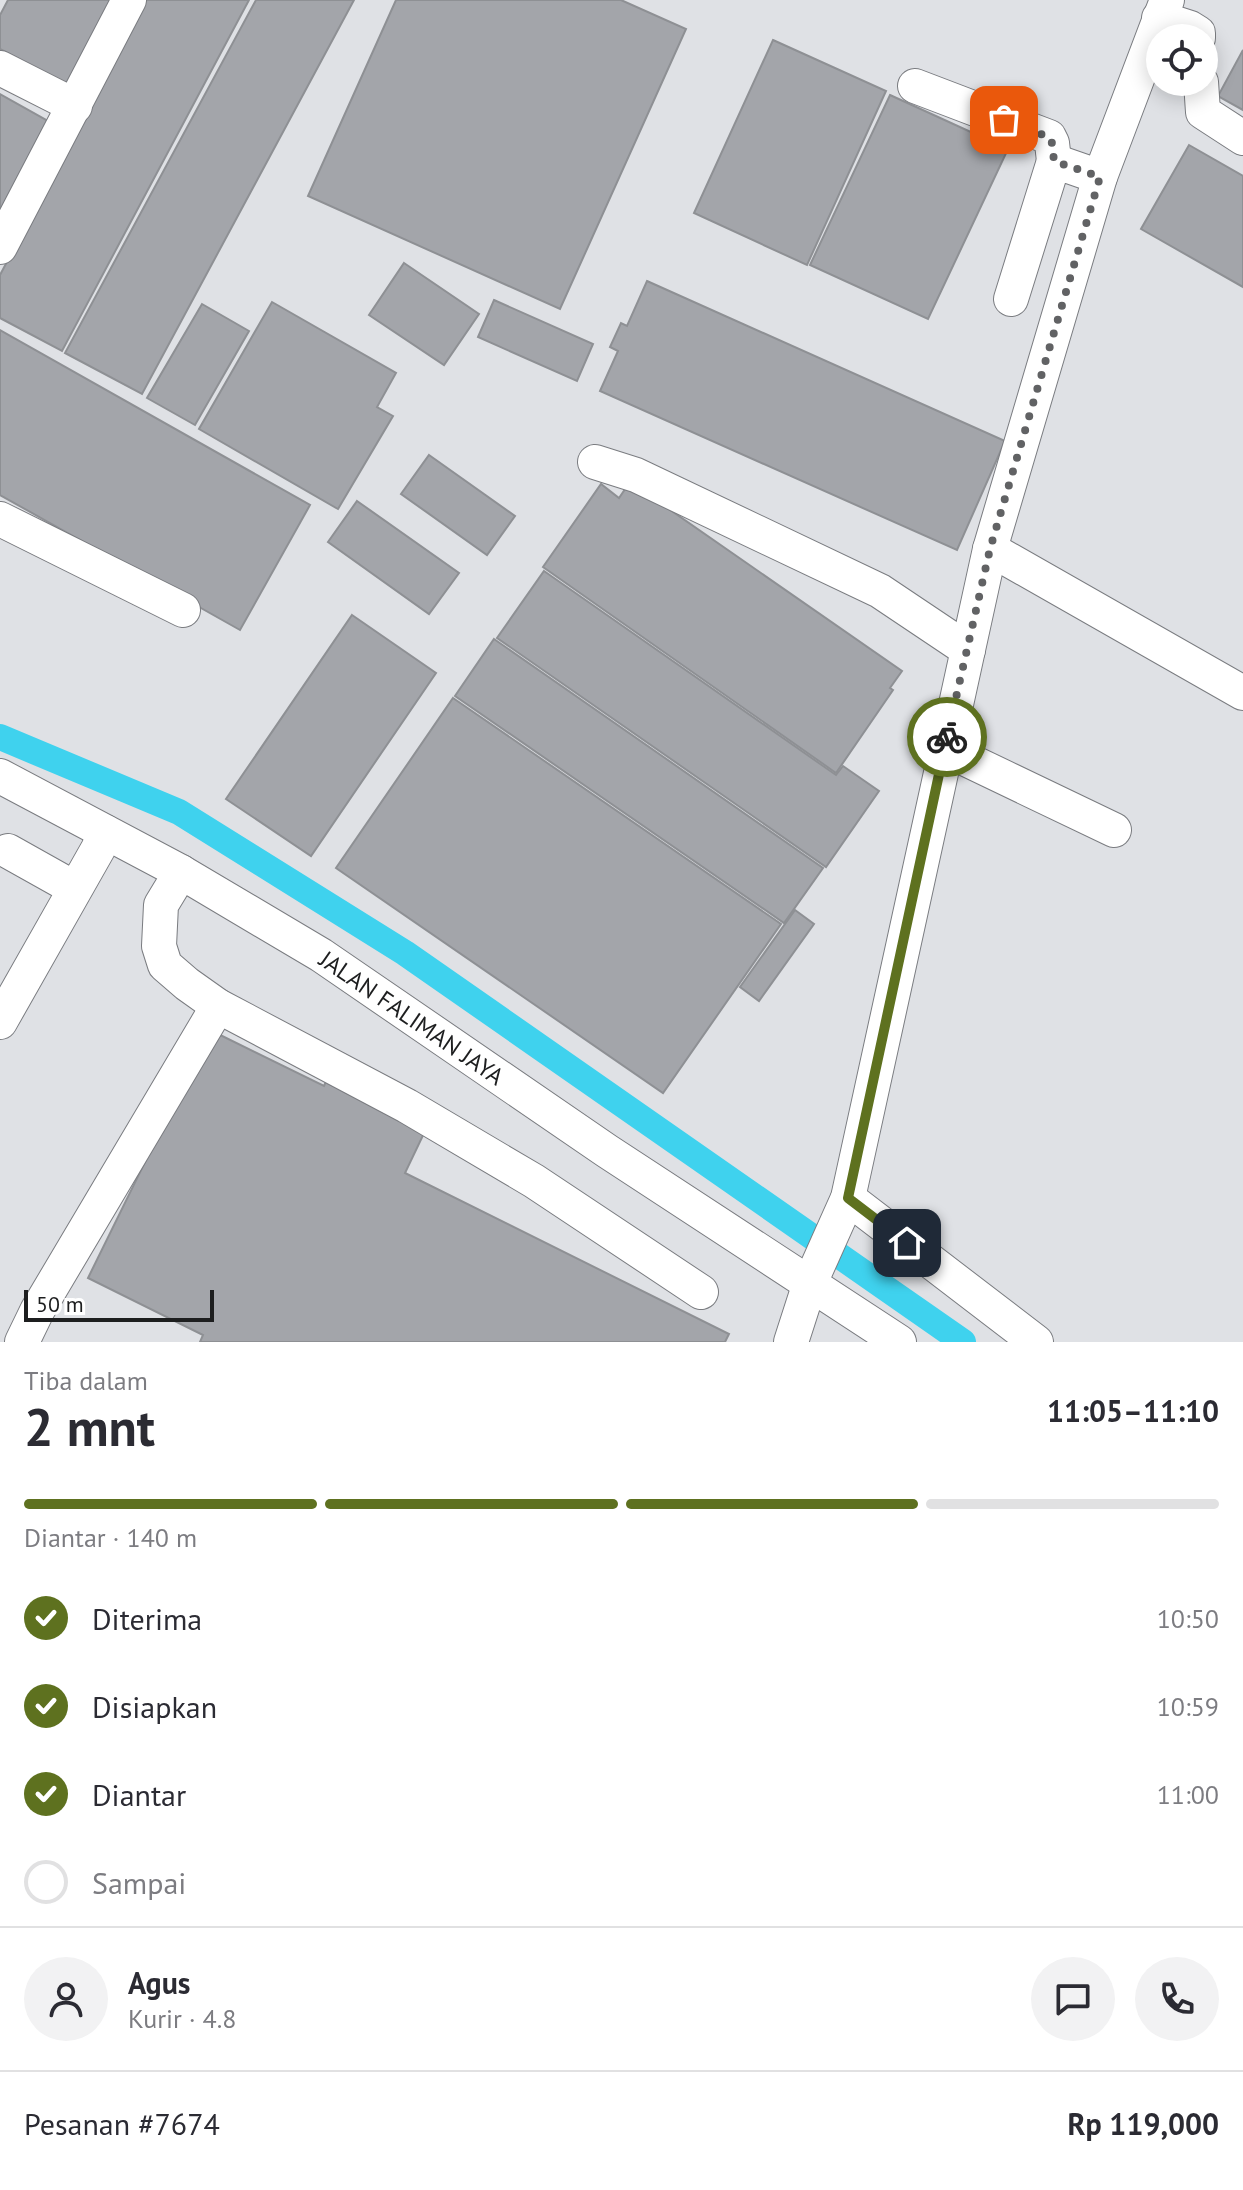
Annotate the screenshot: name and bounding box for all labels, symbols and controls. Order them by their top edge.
map controls [1146,24,1218,96]
button: locate [1146,24,1218,96]
pin [970,86,1038,154]
icon: bag [982,98,1026,142]
courier [907,697,987,777]
icon: bike [925,715,969,759]
street label: JALAN FALIMAN JAYA [313,943,510,1091]
pin [873,1209,941,1277]
icon: home [885,1221,929,1265]
scale bar [24,1286,214,1322]
text: 50 m [36,1290,84,1318]
text: Tiba dalam [24,1364,148,1397]
text: 11:05–11:10 [1047,1391,1219,1430]
text: 2 mnt [24,1393,155,1460]
text: Diantar · 140 m [24,1521,197,1554]
icon: check [24,1596,68,1640]
text: Diterima [92,1599,202,1638]
text: 10:50 [1157,1602,1219,1635]
icon: check [24,1684,68,1728]
text: Disiapkan [92,1687,217,1726]
text: 10:59 [1157,1690,1219,1723]
icon: check [24,1772,68,1816]
text: Diantar [92,1775,186,1814]
text: 11:00 [1157,1778,1219,1811]
text: Sampai [92,1863,186,1902]
button: person [24,1957,108,2041]
button: chat [1031,1957,1115,2041]
button: phone [1135,1957,1219,2041]
text: Agus [128,1963,190,2002]
text: Kurir · 4.8 [128,2002,237,2035]
text: Pesanan #7674 [24,2104,220,2143]
text: Rp 119,000 [1068,2104,1219,2143]

